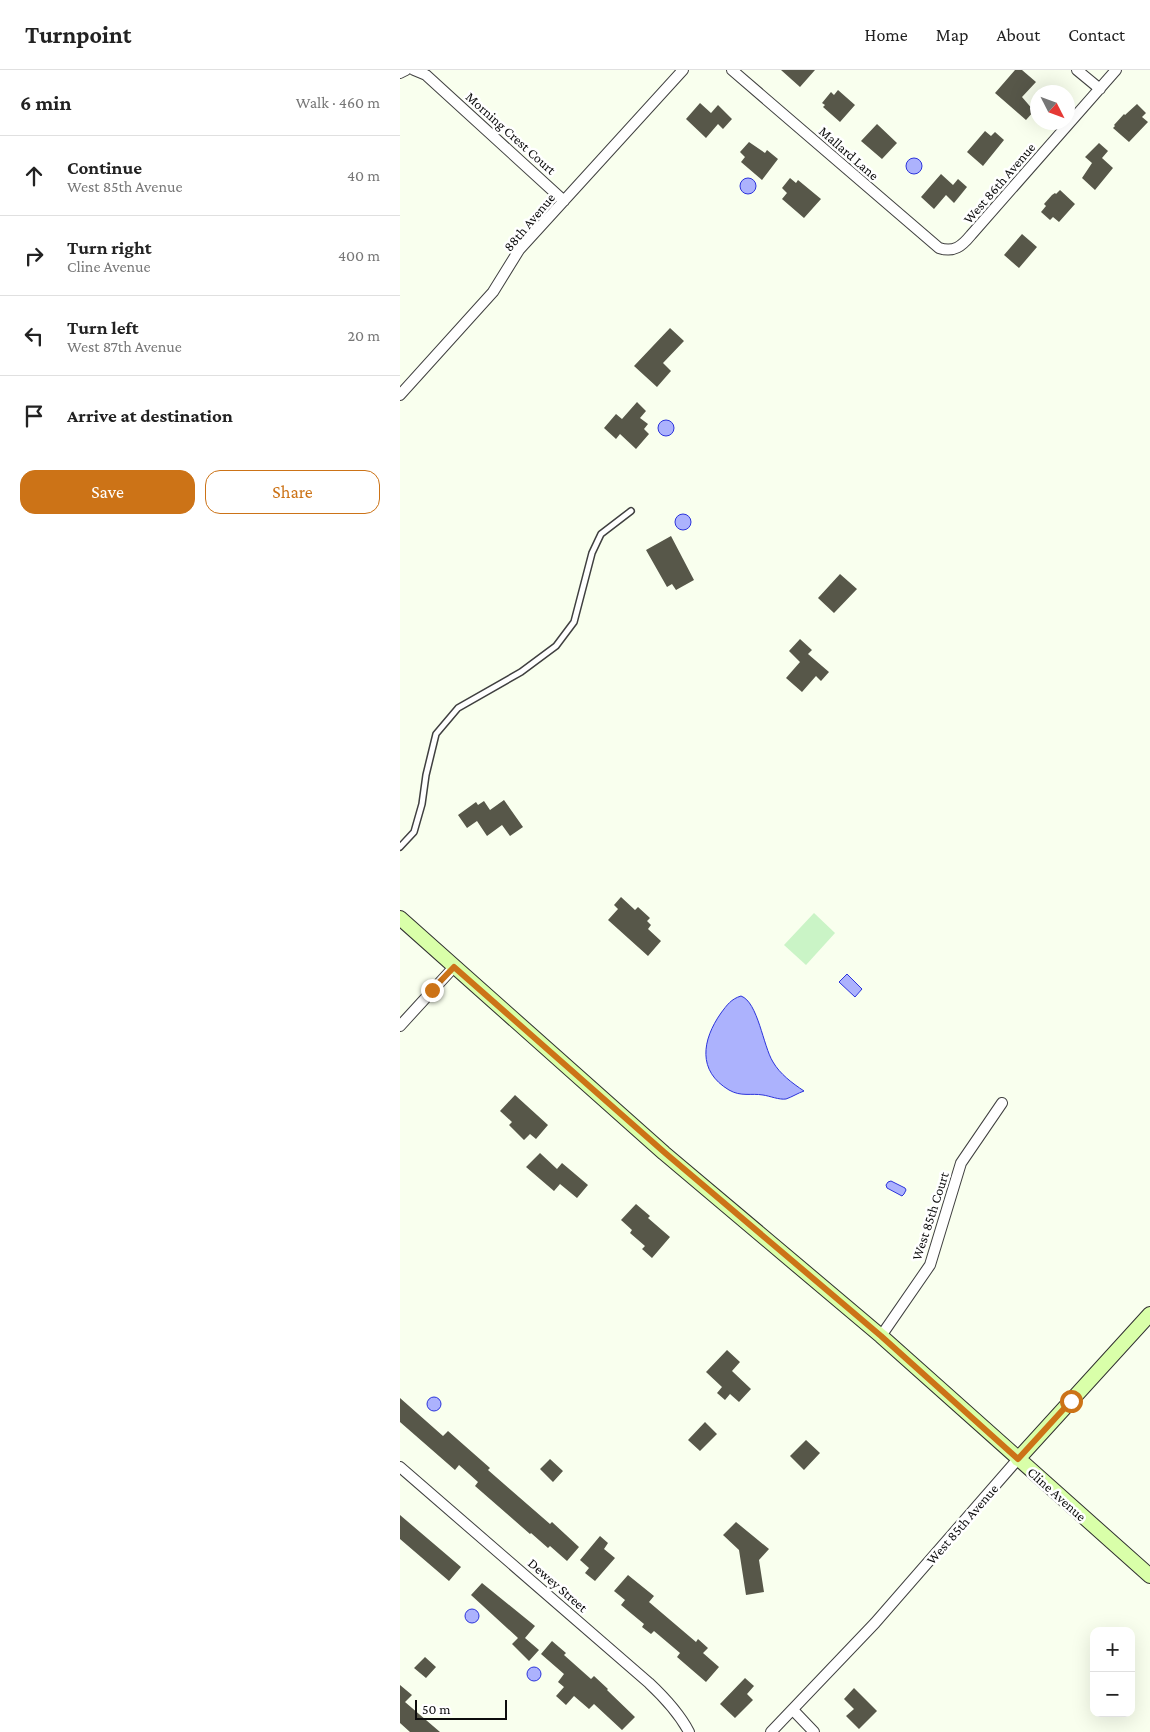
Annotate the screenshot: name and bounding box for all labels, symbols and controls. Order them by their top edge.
text: Turnpoint [25,21,131,48]
text: Home [865,25,908,45]
text: Map [936,25,968,45]
text: About [996,25,1040,45]
text: Contact [1068,25,1125,45]
north arrow [1030,85,1075,130]
street label: Morning Crest Court [463,88,560,178]
text: 6 min [20,91,71,115]
text: Walk · 460 m [296,94,380,111]
street label: Mallard Lane [816,123,882,183]
street label: West 86th Avenue [960,139,1038,227]
text: Continue [67,157,142,178]
icon: ahead [20,162,48,190]
text: 40 m [347,167,380,184]
text: West 85th Avenue [67,178,182,195]
street label: 88th Avenue [500,190,558,254]
text: Turn right [67,237,152,258]
icon: right [20,242,48,270]
text: 400 m [338,247,380,264]
text: Cline Avenue [67,258,151,275]
text: Turn left [67,317,139,338]
icon: left [20,322,48,350]
text: 20 m [347,327,380,344]
text: West 87th Avenue [67,338,182,355]
icon: arrive [20,402,48,430]
text: Arrive at destination [67,405,233,426]
button: Save [20,470,195,514]
button: Share [205,470,380,514]
route end [421,979,444,1002]
street label: West 85th Court [908,1169,952,1262]
route start [1060,1390,1083,1413]
street label: Cline Avenue [1024,1464,1090,1524]
street label: West 85th Avenue [923,1481,1001,1567]
street label: Dewey Street [525,1555,591,1615]
map controls [1090,1627,1135,1717]
button: + [1090,1627,1135,1672]
button: − [1090,1672,1135,1717]
scale bar [415,1697,508,1720]
text: 50 m [422,1701,450,1717]

